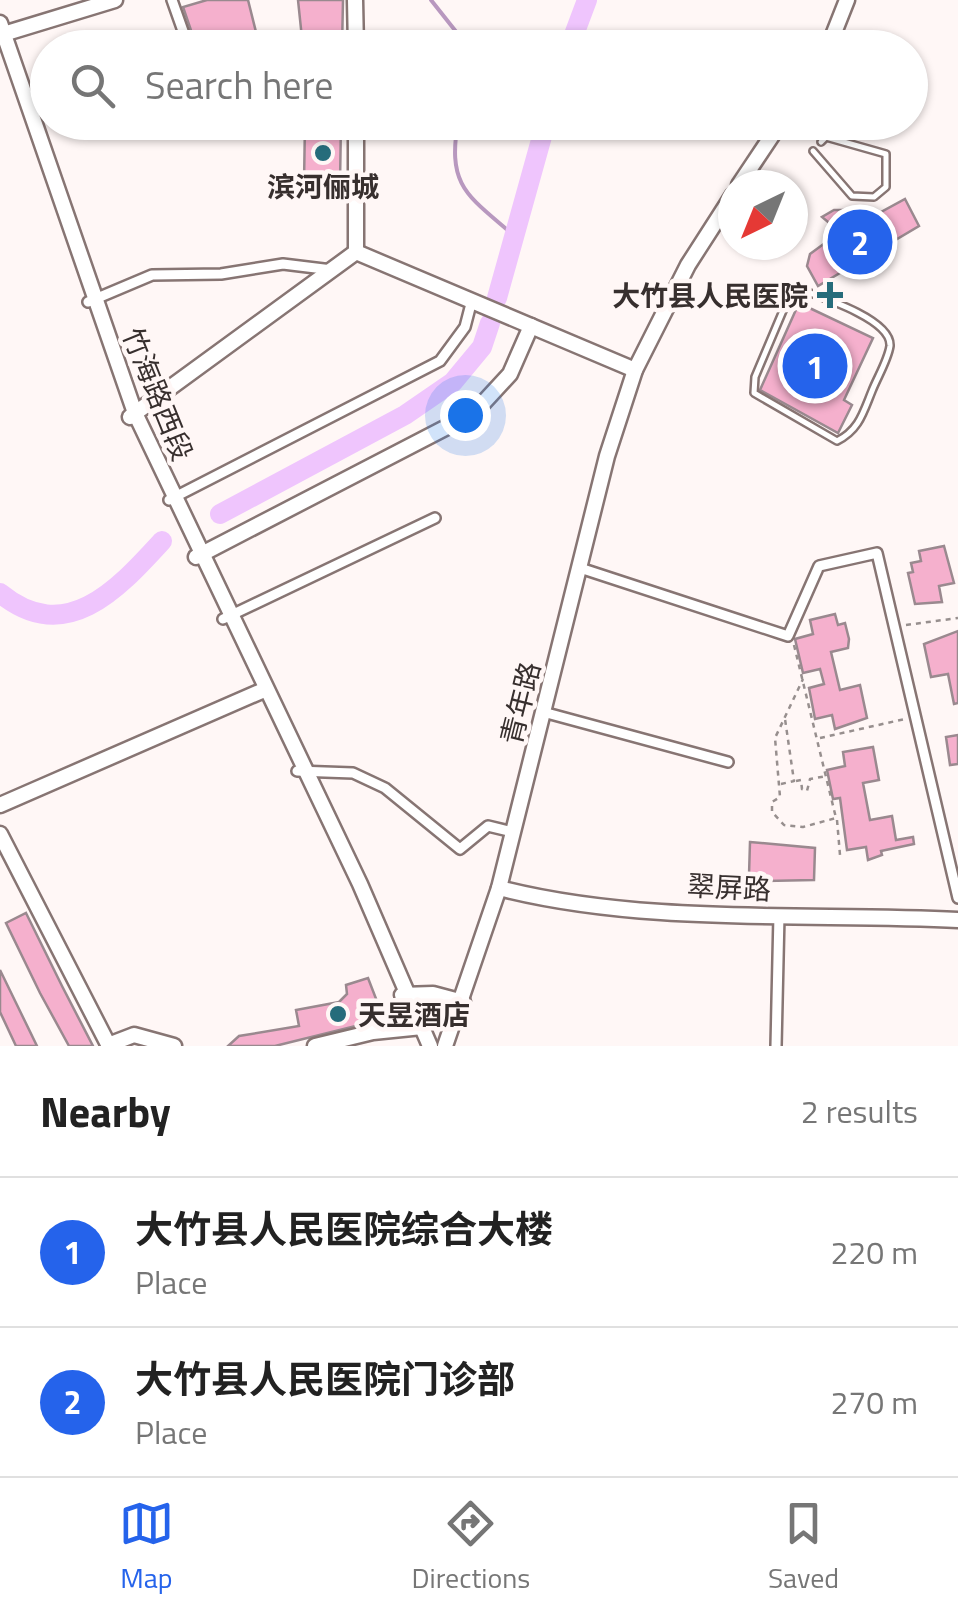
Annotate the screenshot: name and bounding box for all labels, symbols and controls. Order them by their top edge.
search box [30,30,928,140]
text: Search here [145,56,333,114]
icon: search [65,58,120,113]
marker: 滨河俪城 [312,142,334,164]
place label: 滨河俪城 [267,165,379,208]
north arrow [718,170,808,260]
pin: 2 [828,204,892,280]
place label: 大竹县人民医院 [612,274,808,317]
marker: 大竹县人民医院 [817,282,843,308]
street label: 竹海路西段 [112,321,204,467]
pin: 1 [782,328,848,404]
your location [440,390,491,441]
street label: 青年路 [489,657,551,749]
street label: 翠屏路 [686,863,772,911]
place label: 天昱酒店 [358,993,470,1036]
marker: 天昱酒店 [327,1003,349,1025]
text: Nearby [40,1079,171,1143]
text: 2 results [801,1087,918,1135]
text: 大竹县人民医院综合大楼 [135,1200,553,1258]
text: 1 [64,1228,81,1276]
text: 220 m [830,1228,918,1276]
text: Place [135,1258,207,1306]
text: 大竹县人民医院门诊部 [135,1350,515,1408]
text: 2 [64,1378,81,1426]
text: 270 m [830,1378,918,1426]
text: Place [135,1408,207,1456]
tab: Map [119,1496,174,1599]
tab: Directions [412,1496,530,1599]
tab: Saved [768,1496,839,1599]

